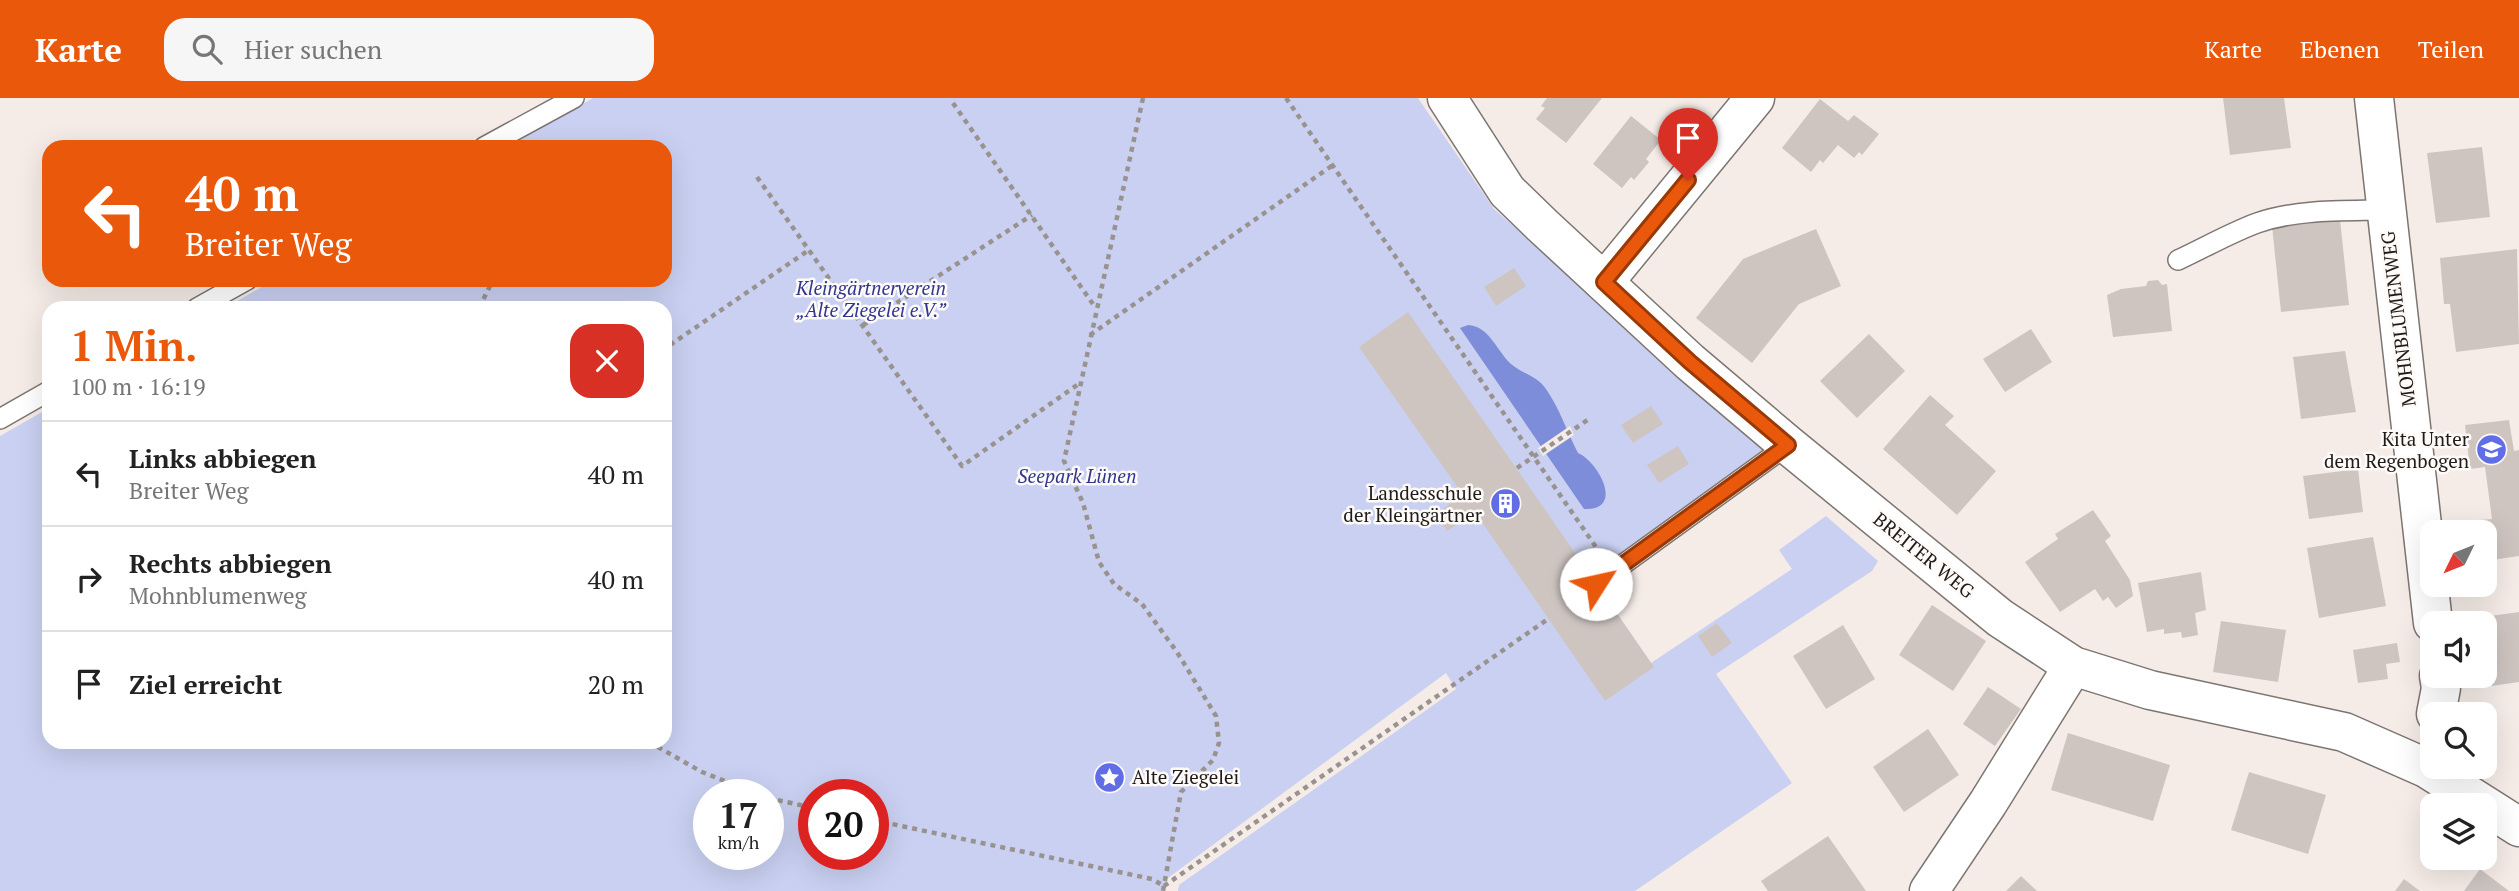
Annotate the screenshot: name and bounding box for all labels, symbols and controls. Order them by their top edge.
search box [164,18,654,81]
text: Karte [35,28,122,71]
icon: search [188,30,226,68]
text: Hier suchen [244,32,382,66]
text: Karte [2204,33,2262,65]
text: Ebenen [2300,33,2380,65]
text: Teilen [2418,33,2484,65]
pin [1658,108,1718,180]
icon: arrive [1669,119,1707,157]
text: 40 m [185,160,299,225]
icon: left [70,168,161,259]
text: Breiter Weg [185,223,351,265]
street label: MOHNBLUMENWEG [2374,230,2421,408]
park label: Kleingärtnerverein „Alte Ziegelei e.V.” [795,275,947,322]
text: 1 Min. [70,317,198,373]
button: close [570,324,644,398]
text: 100 m · 16:19 [70,371,205,402]
place label: Kita Unter dem Regenbogen [2324,426,2470,473]
school or university icon: Kita Unter dem Regenbogen [2475,433,2509,467]
text: Links abbiegen [129,441,317,475]
icon: left [70,455,108,493]
text: 40 m [588,457,644,491]
park label: Seepark Lünen [1018,463,1136,488]
text: Breiter Weg [129,475,249,506]
place label: Landesschule der Kleingärtner [1343,480,1483,527]
building icon: Landesschule der Kleingärtner [1488,487,1522,521]
street label: BREITER WEG [1869,506,1980,603]
north arrow [2420,520,2497,597]
map controls [2420,520,2497,870]
text: Rechts abbiegen [129,546,332,580]
position arrow [1559,547,1633,621]
icon: right [70,560,108,598]
text: 40 m [588,562,644,596]
text: Mohnblumenweg [129,580,307,611]
button: sound [2420,611,2497,688]
icon: arrive [70,665,108,703]
text: Ziel erreicht [129,667,282,701]
text: 20 m [588,667,644,701]
button: search [2420,702,2497,779]
place icon: Alte Ziegelei [1092,760,1126,794]
place label: Alte Ziegelei [1132,764,1239,789]
speed limit sign: 20 [798,779,889,870]
text: 17 [719,792,758,838]
button: layers [2420,793,2497,870]
text: km/h [718,830,759,854]

